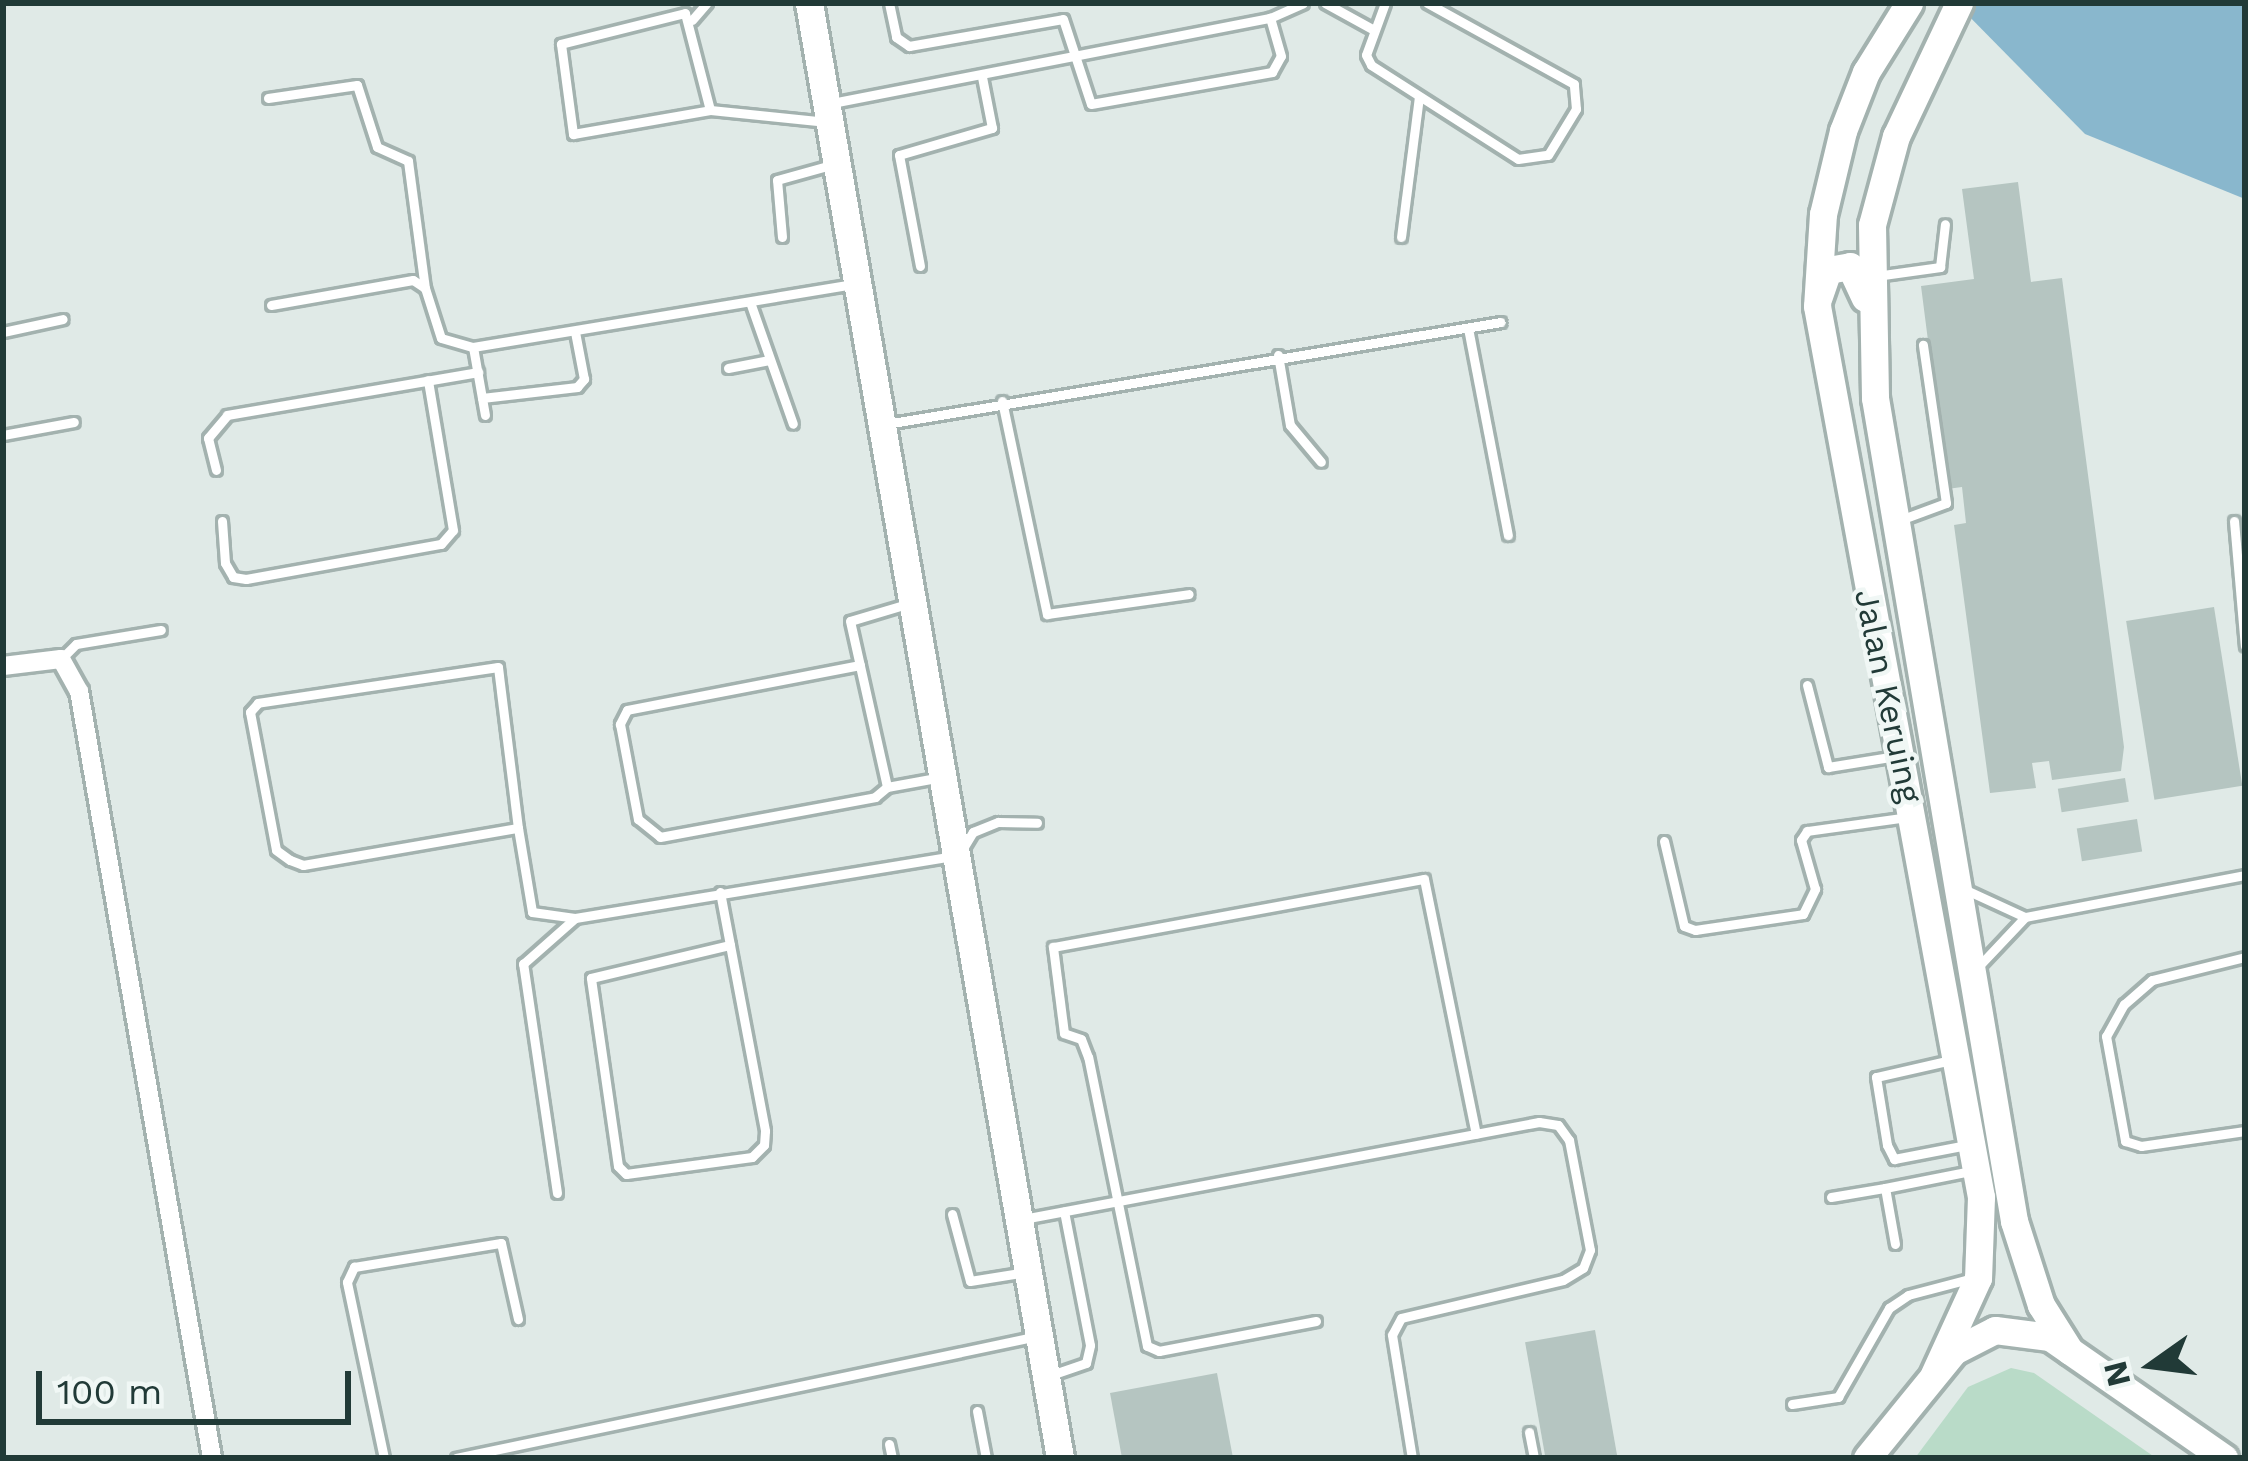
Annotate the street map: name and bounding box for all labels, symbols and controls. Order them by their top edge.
street label: Jalan Keruing [1846,586,1930,806]
north arrow [2092,1305,2212,1425]
scale bar [42,1347,357,1421]
text: N [2095,1357,2138,1390]
text: 100 m [57,1371,162,1413]

